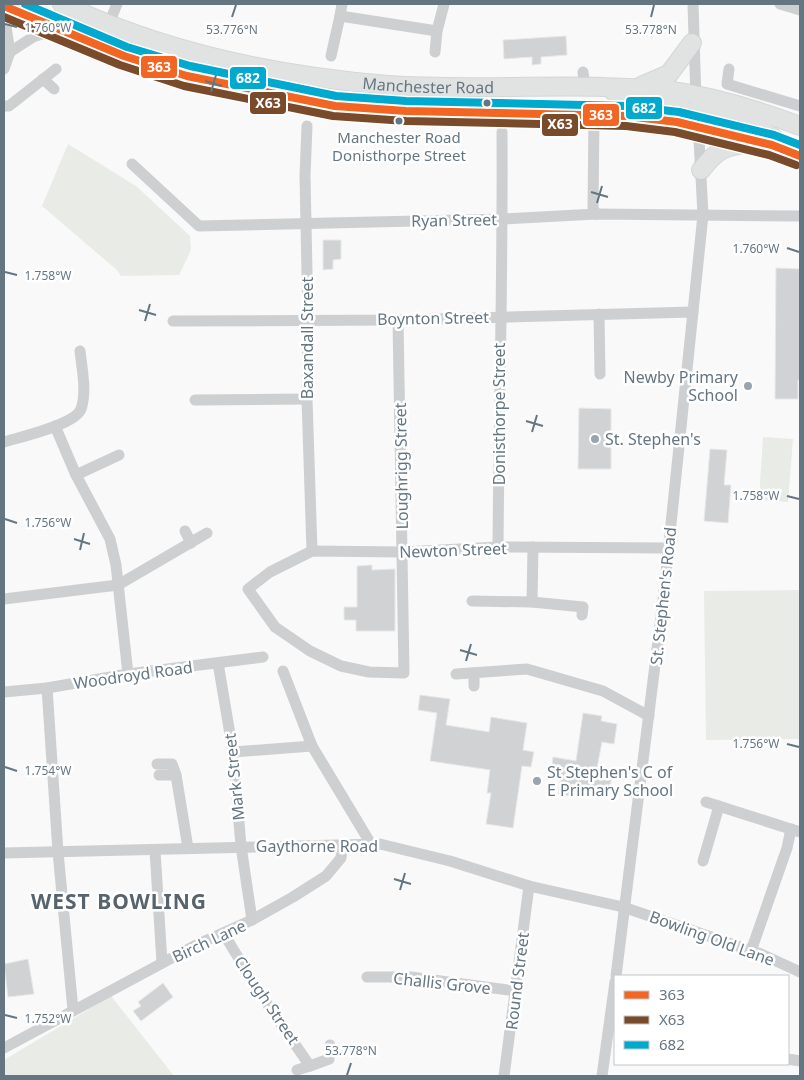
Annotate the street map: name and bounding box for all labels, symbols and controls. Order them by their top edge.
text: 1.760°W [25,19,71,36]
text: 53.776°N [206,21,258,38]
text: 53.778°N [625,21,677,38]
line badge: 363 [140,55,178,79]
text: 363 [147,57,171,76]
line badge: 682 [229,66,267,90]
text: 682 [236,68,260,87]
street label: Manchester Road [361,72,494,98]
line badge: X63 [249,91,287,115]
text: X63 [255,93,281,112]
line badge: 682 [625,96,663,120]
unlabelled marker [482,98,492,108]
text: 682 [632,98,656,117]
line badge: 363 [582,103,620,127]
text: 363 [589,105,613,124]
line badge: X63 [541,113,579,137]
text: X63 [547,114,573,133]
marker: Manchester Road Donisthorpe Street [394,116,404,126]
place label: Manchester Road Donisthorpe Street [332,127,466,165]
street label: Ryan Street [411,208,497,232]
text: 1.760°W [733,240,779,257]
text: 1.758°W [25,267,71,284]
street label: Baxandall Street [296,276,318,399]
street label: Boynton Street [377,306,489,330]
street label: Donisthorpe Street [488,342,510,485]
place label: Newby Primary School [624,366,739,406]
marker: Newby Primary School [742,380,754,392]
street label: Loughrigg Street [389,402,413,530]
place label: St. Stephen's [605,428,701,450]
marker: St. Stephen's [589,433,601,445]
text: 1.758°W [733,487,779,504]
text: 1.756°W [25,514,71,531]
street label: St. Stephen's Road [645,526,681,666]
street label: Newton Street [399,537,507,563]
street label: Woodroyd Road [72,656,194,694]
street label: Mark Street [218,732,250,822]
text: 1.756°W [733,735,779,752]
place label: St Stephen's C of E Primary School [547,761,674,801]
text: 1.754°W [25,762,71,779]
marker: St Stephen's C of E Primary School [531,775,543,787]
street label: Gaythorne Road [256,835,378,857]
district label: WEST BOWLING [31,887,207,915]
street label: Bowling Old Lane [647,905,777,971]
street label: Birch Lane [169,914,249,968]
street label: Round Street [500,931,534,1031]
street label: Clough Street [229,951,305,1049]
street label: Challis Grove [392,967,492,999]
legend [614,975,789,1065]
text: 363 [659,984,685,1004]
text: X63 [659,1009,685,1029]
text: 1.752°W [25,1010,71,1027]
text: 682 [659,1034,685,1054]
text: 53.778°N [325,1042,377,1059]

